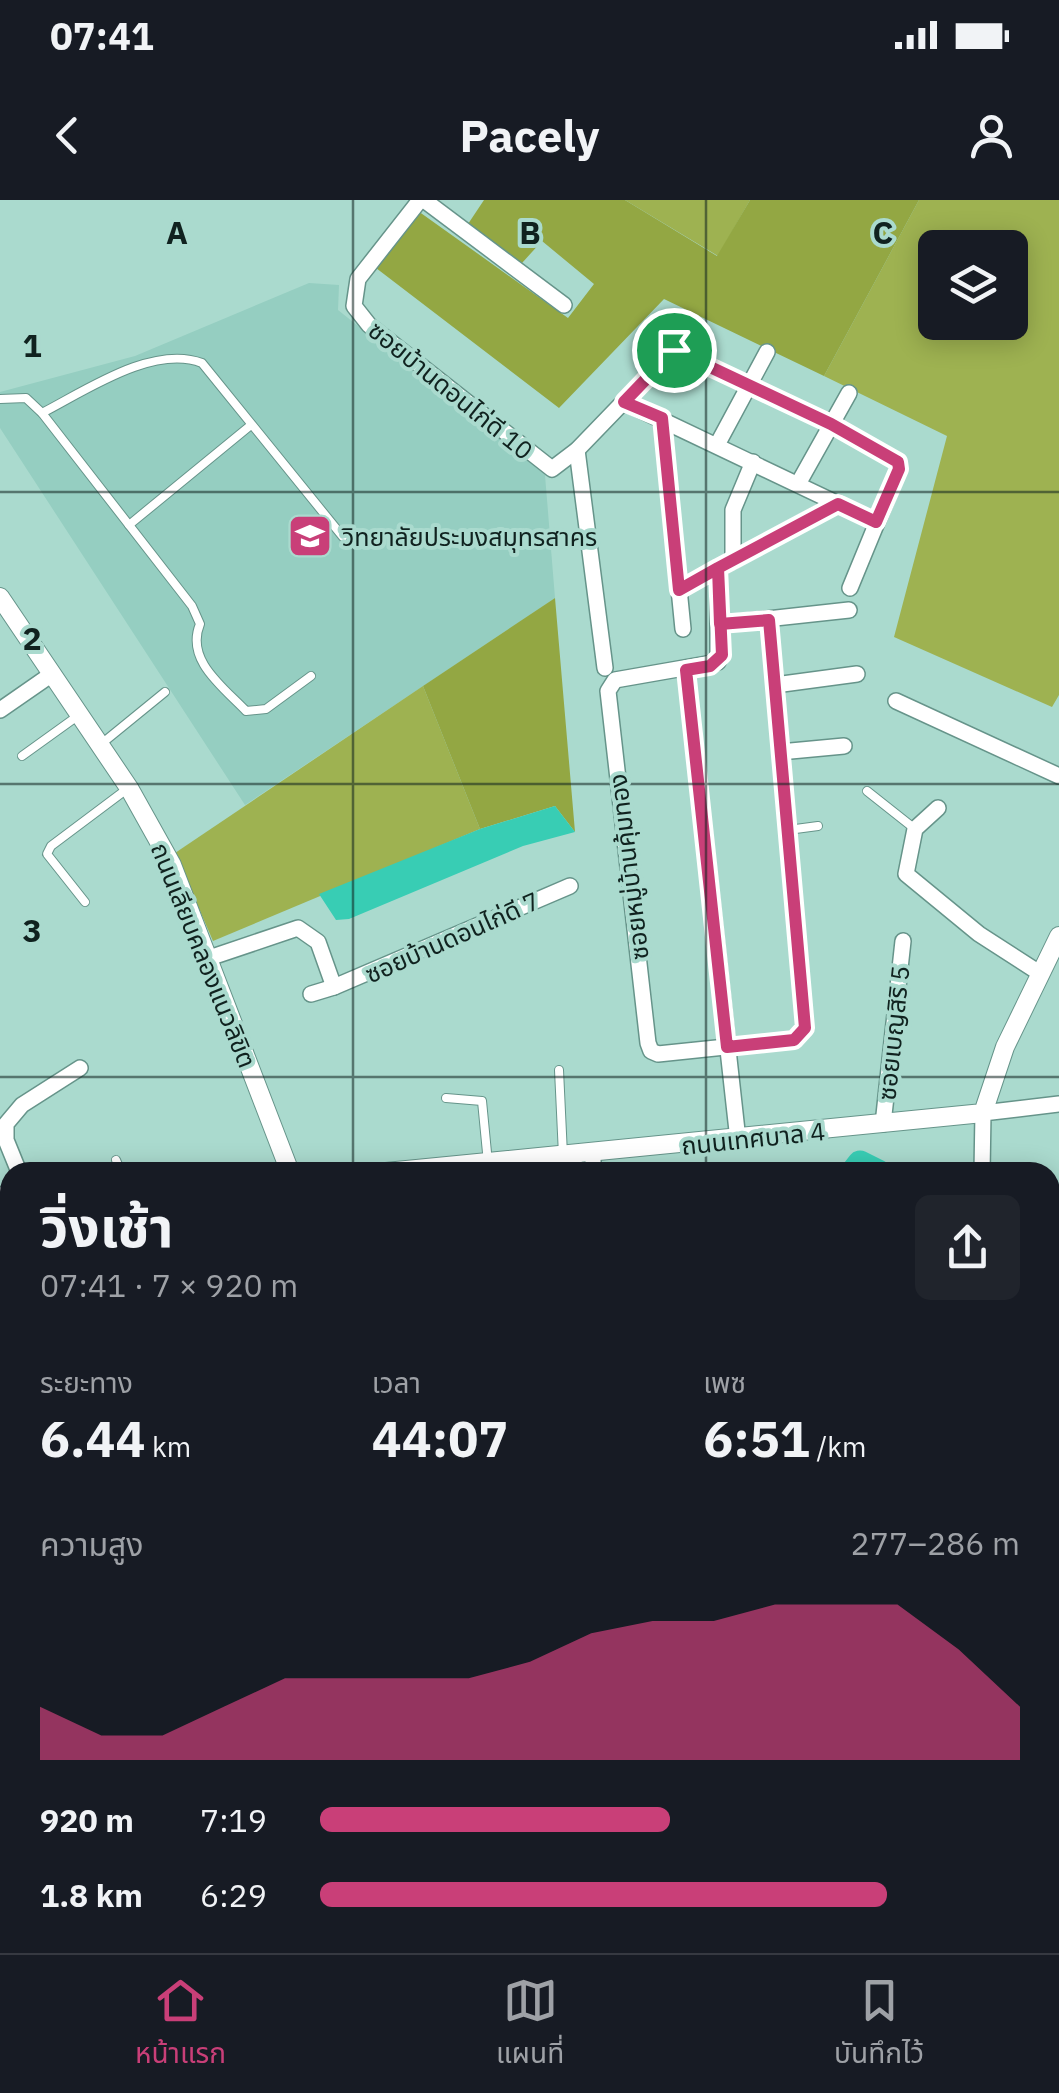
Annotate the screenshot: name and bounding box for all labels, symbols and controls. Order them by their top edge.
text: 07:41 [50,11,154,60]
text: Pacely [459,106,600,164]
icon: back [40,108,95,163]
icon: person [964,108,1019,163]
text: A [166,211,188,253]
text: B [519,211,541,253]
text: C [873,211,893,253]
map controls [918,230,1028,340]
button: layers [918,230,1028,340]
pin [632,308,717,393]
street label: ซอยบ้านดอนไก่ดี 10 [362,313,540,467]
icon: arrive [647,323,702,378]
text: 1 [22,324,42,366]
school or university icon: วิทยาลัยประมงสมุทรสาคร [287,513,333,559]
place label: วิทยาลัยประมงสมุทรสาคร [342,520,597,553]
text: 2 [22,617,42,659]
street label: ซอยหมู่บ้านคุ้มทอง [600,772,656,962]
street label: ถนนเลียบคลองแนวลิขิต [144,838,264,1072]
street label: ซอยบ้านดอนไก่ดี 7 [360,884,544,990]
text: 3 [22,909,42,951]
street label: ซอยเบญสิริ 5 [870,964,916,1102]
street label: ถนนเทศบาล 4 [679,1114,827,1162]
text: วิ่งเช้า [40,1191,174,1262]
button: share [915,1195,1020,1300]
text: 07:41 · 7 × 920 m [40,1264,298,1306]
text: ระยะทาง [40,1364,133,1401]
text: เวลา [372,1364,421,1401]
text: เพซ [703,1364,746,1401]
text: 6.44 [40,1406,146,1471]
text: 44:07 [372,1406,508,1471]
text: 6:51 [703,1406,810,1471]
text: km [146,1428,191,1465]
text: /km [810,1428,866,1465]
text: 277–286 m [850,1522,1020,1564]
text: ความสูง [40,1523,144,1565]
text: 920 m [40,1799,134,1841]
text: 7:19 [200,1799,267,1841]
text: 1.8 km [40,1874,143,1916]
text: 6:29 [200,1874,267,1916]
tab: หน้าแรก [135,1973,226,2076]
tab: แผนที่ [496,1973,564,2076]
tab: บันทึกไว้ [834,1973,924,2076]

